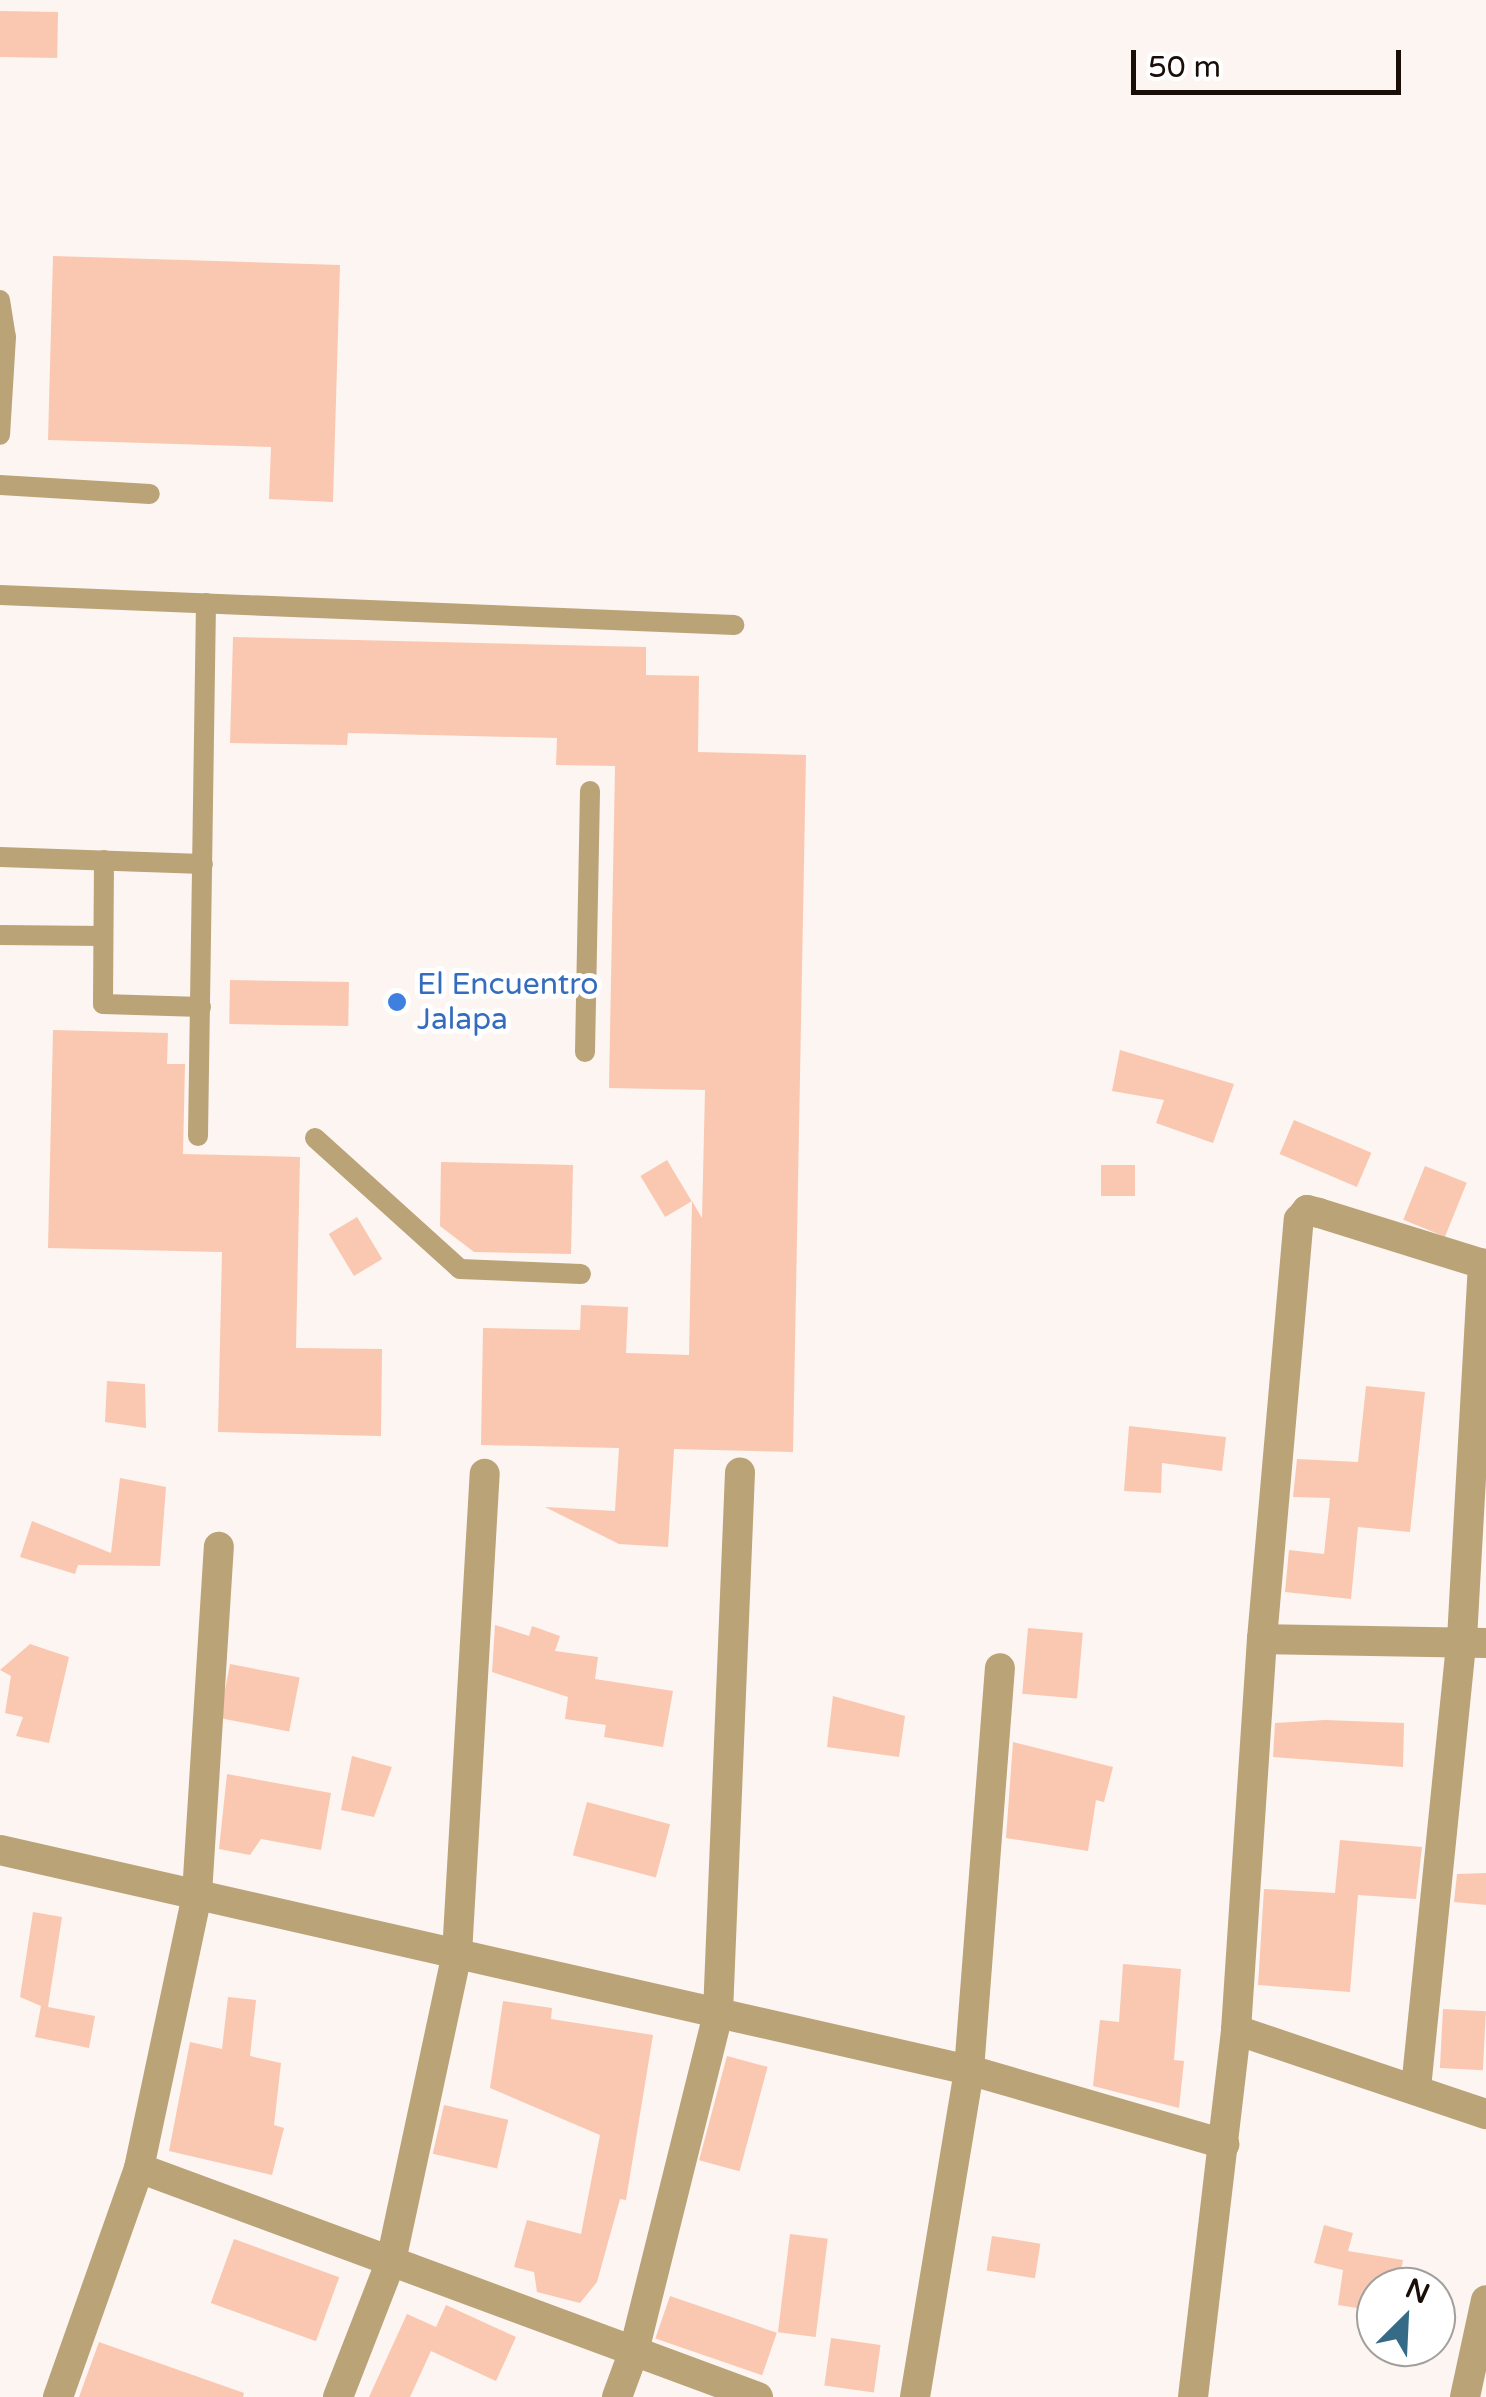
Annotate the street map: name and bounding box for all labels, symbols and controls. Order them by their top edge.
scale bar [1136,30,1406,92]
text: 50 m [1148,49,1221,86]
place label: El Encuentro Jalapa [417,967,598,1038]
marker: El Encuentro Jalapa [386,991,408,1013]
north arrow [1356,2267,1456,2367]
text: N [1400,2271,1435,2312]

